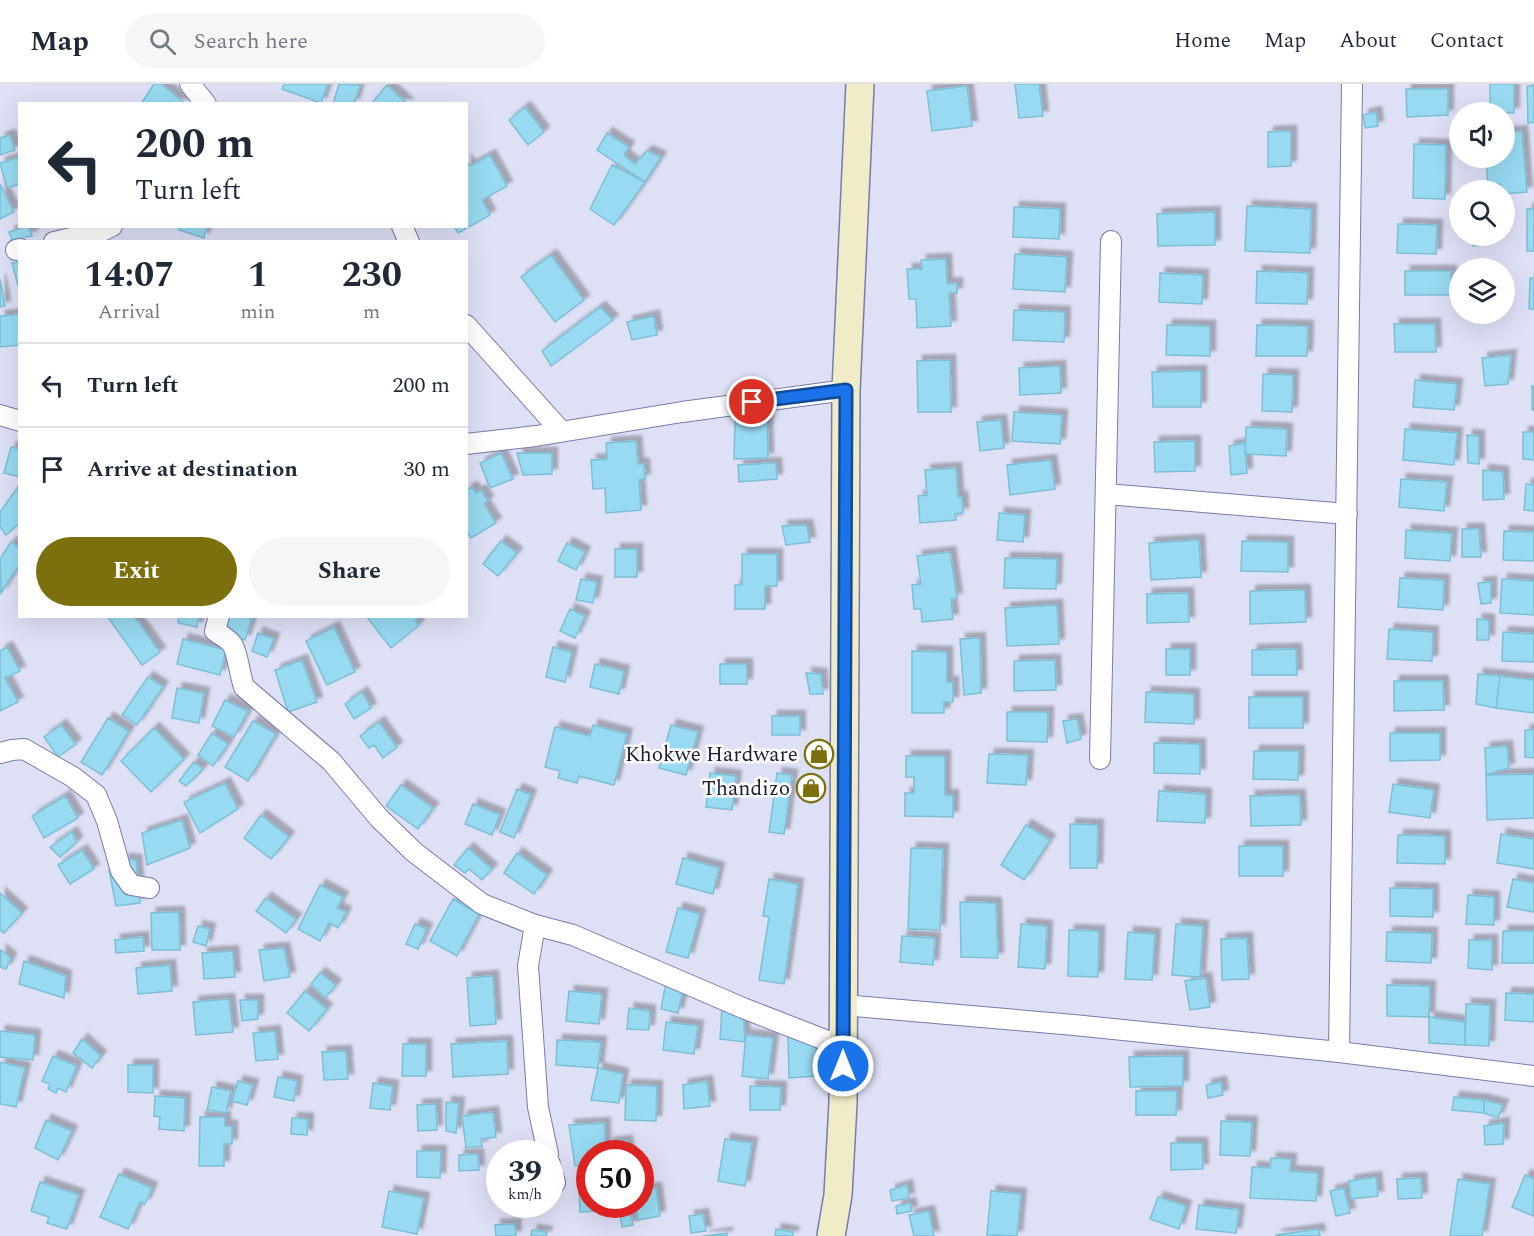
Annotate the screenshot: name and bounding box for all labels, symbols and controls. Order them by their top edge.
search box [125,14,545,68]
text: Map [30,20,89,63]
icon: search [146,25,179,58]
text: Search here [194,25,308,58]
text: Home [1174,25,1231,57]
text: Map [1264,25,1306,57]
text: About [1339,25,1397,57]
text: Contact [1430,25,1504,57]
map controls [1449,102,1515,324]
button: sound [1449,102,1515,168]
text: 200 m [135,113,254,176]
icon: left [36,126,114,204]
text: Turn left [135,170,241,212]
button: search [1449,180,1515,246]
text: 14:07 [84,248,174,303]
text: 1 [248,248,268,303]
text: 230 [341,248,402,303]
button: layers [1449,258,1515,324]
text: Arrival [98,297,160,327]
text: min [240,297,275,327]
text: m [363,297,380,327]
icon: left [36,369,69,402]
text: Turn left [87,369,179,402]
text: 200 m [393,369,450,402]
pin [726,376,777,427]
icon: arrive [735,385,768,418]
icon: arrive [36,453,69,486]
text: Arrive at destination [87,453,298,486]
text: 30 m [404,453,450,486]
button: Exit [36,537,237,606]
button: Share [249,537,450,606]
shop icon: Khokwe Hardware [803,738,835,770]
place label: Khokwe Hardware [625,739,798,771]
shop icon: Thandizo [795,772,827,804]
place label: Thandizo [702,773,790,805]
position arrow [811,1034,875,1098]
speed limit sign: 50 [576,1140,654,1218]
text: 39 [508,1149,542,1195]
text: km/h [508,1183,542,1206]

